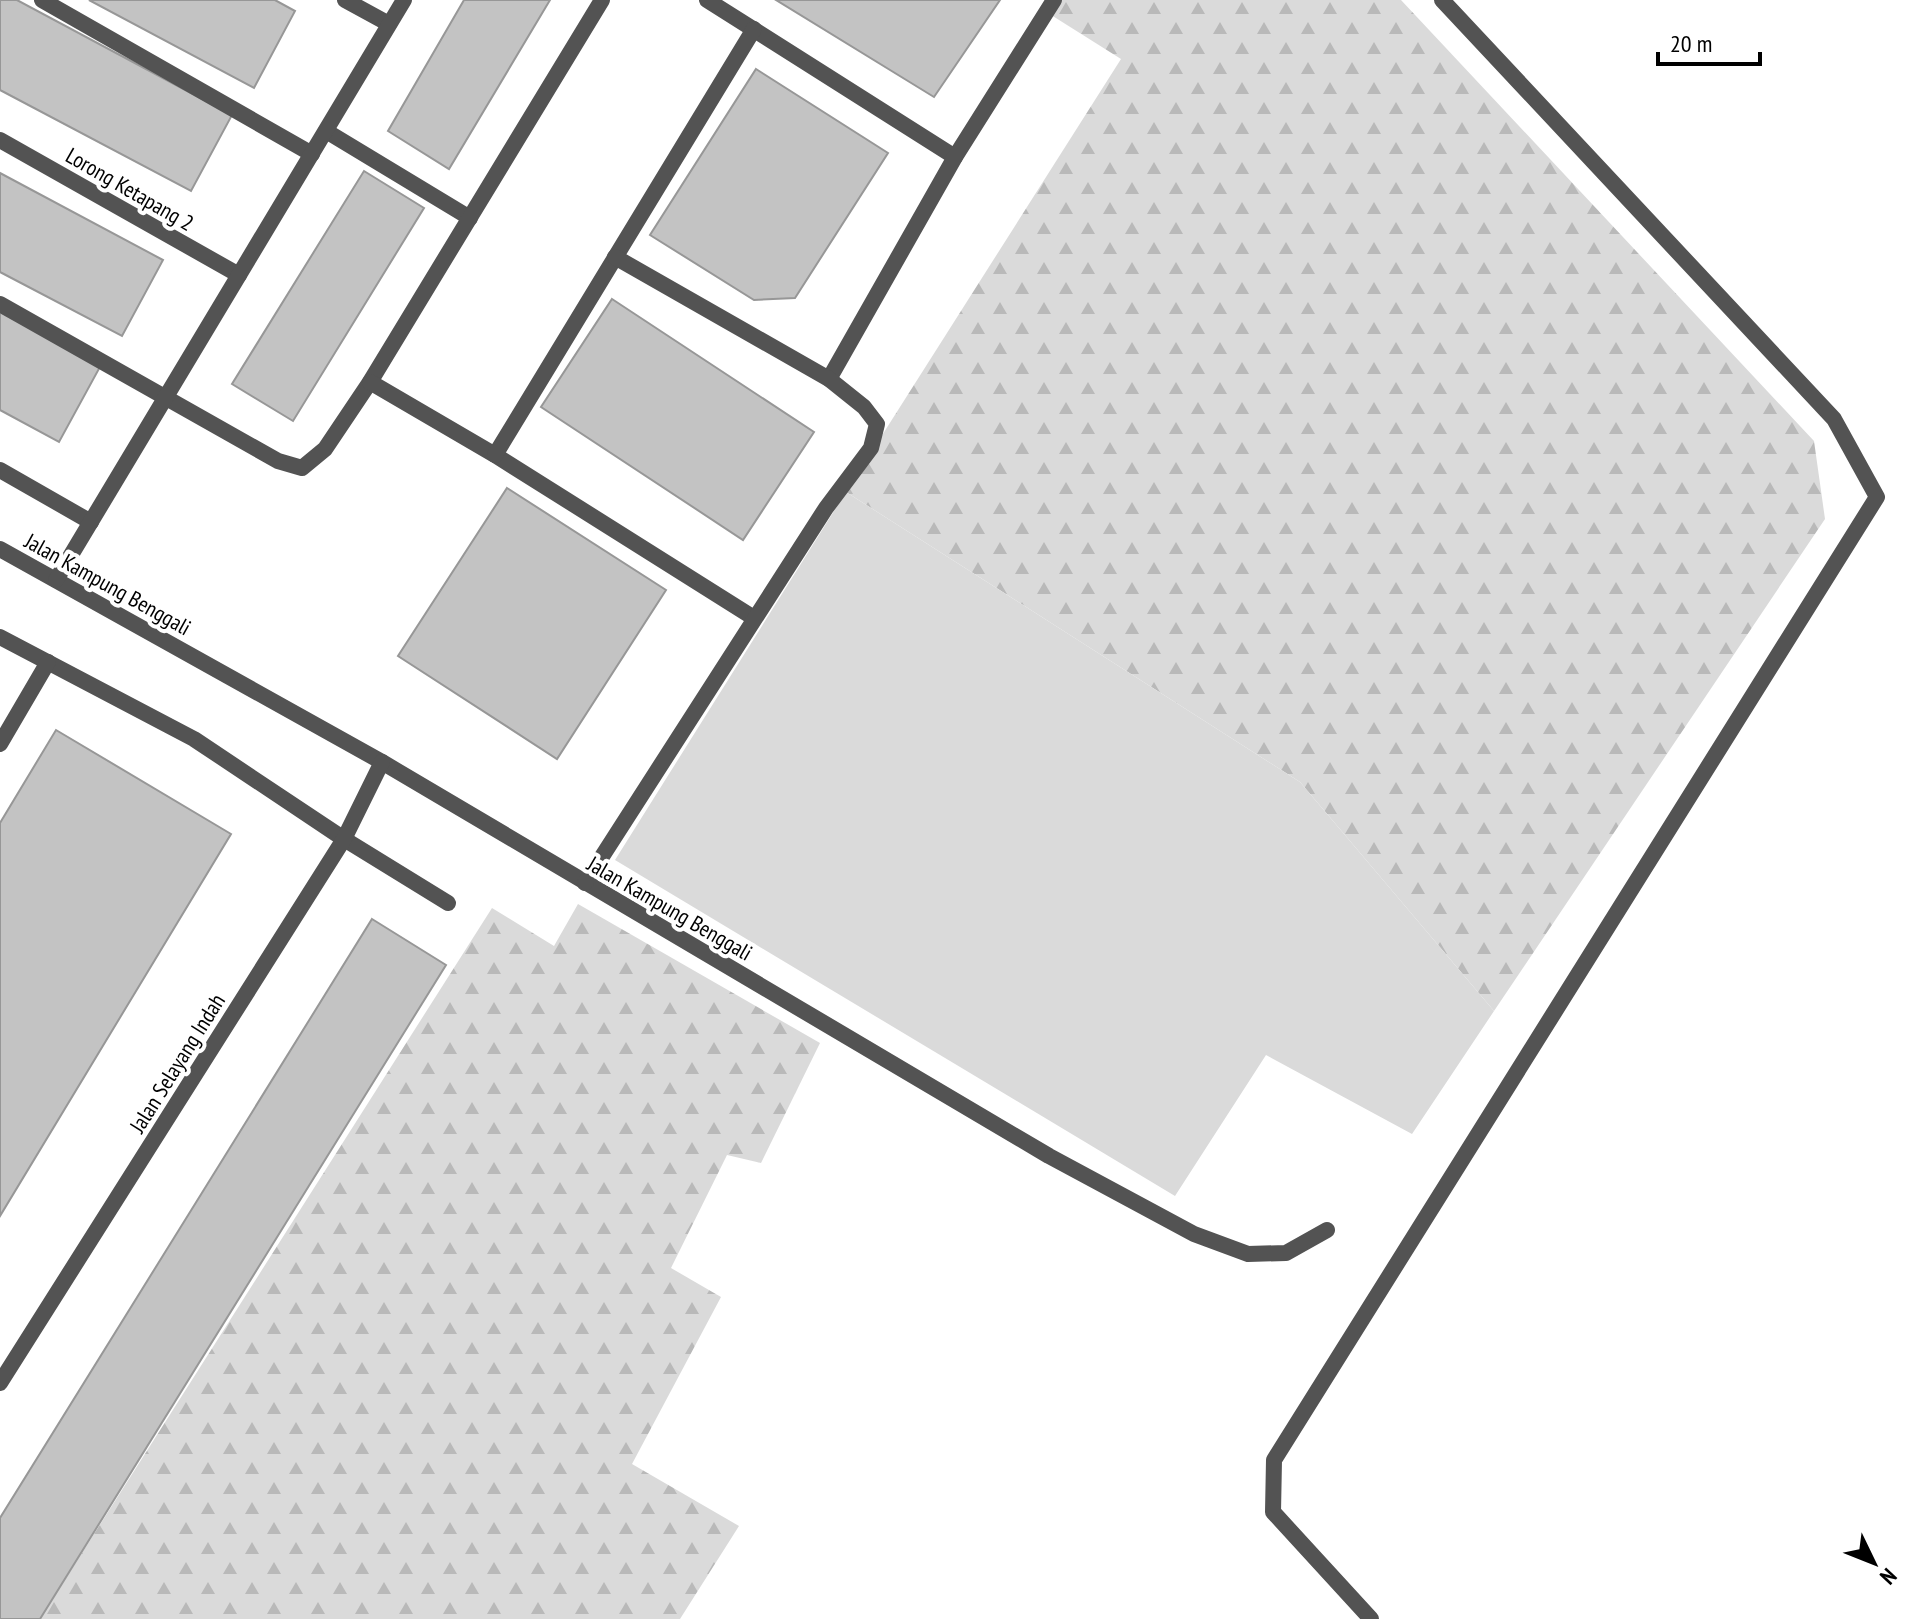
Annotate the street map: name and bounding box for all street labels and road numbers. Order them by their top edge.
street label: Lorong Ketapang 2 [61,141,199,237]
street label: Jalan Kampung Benggali [19,526,196,641]
street label: Jalan Kampung Benggali [582,849,757,967]
street label: Jalan Selayang Indah [123,988,231,1138]

